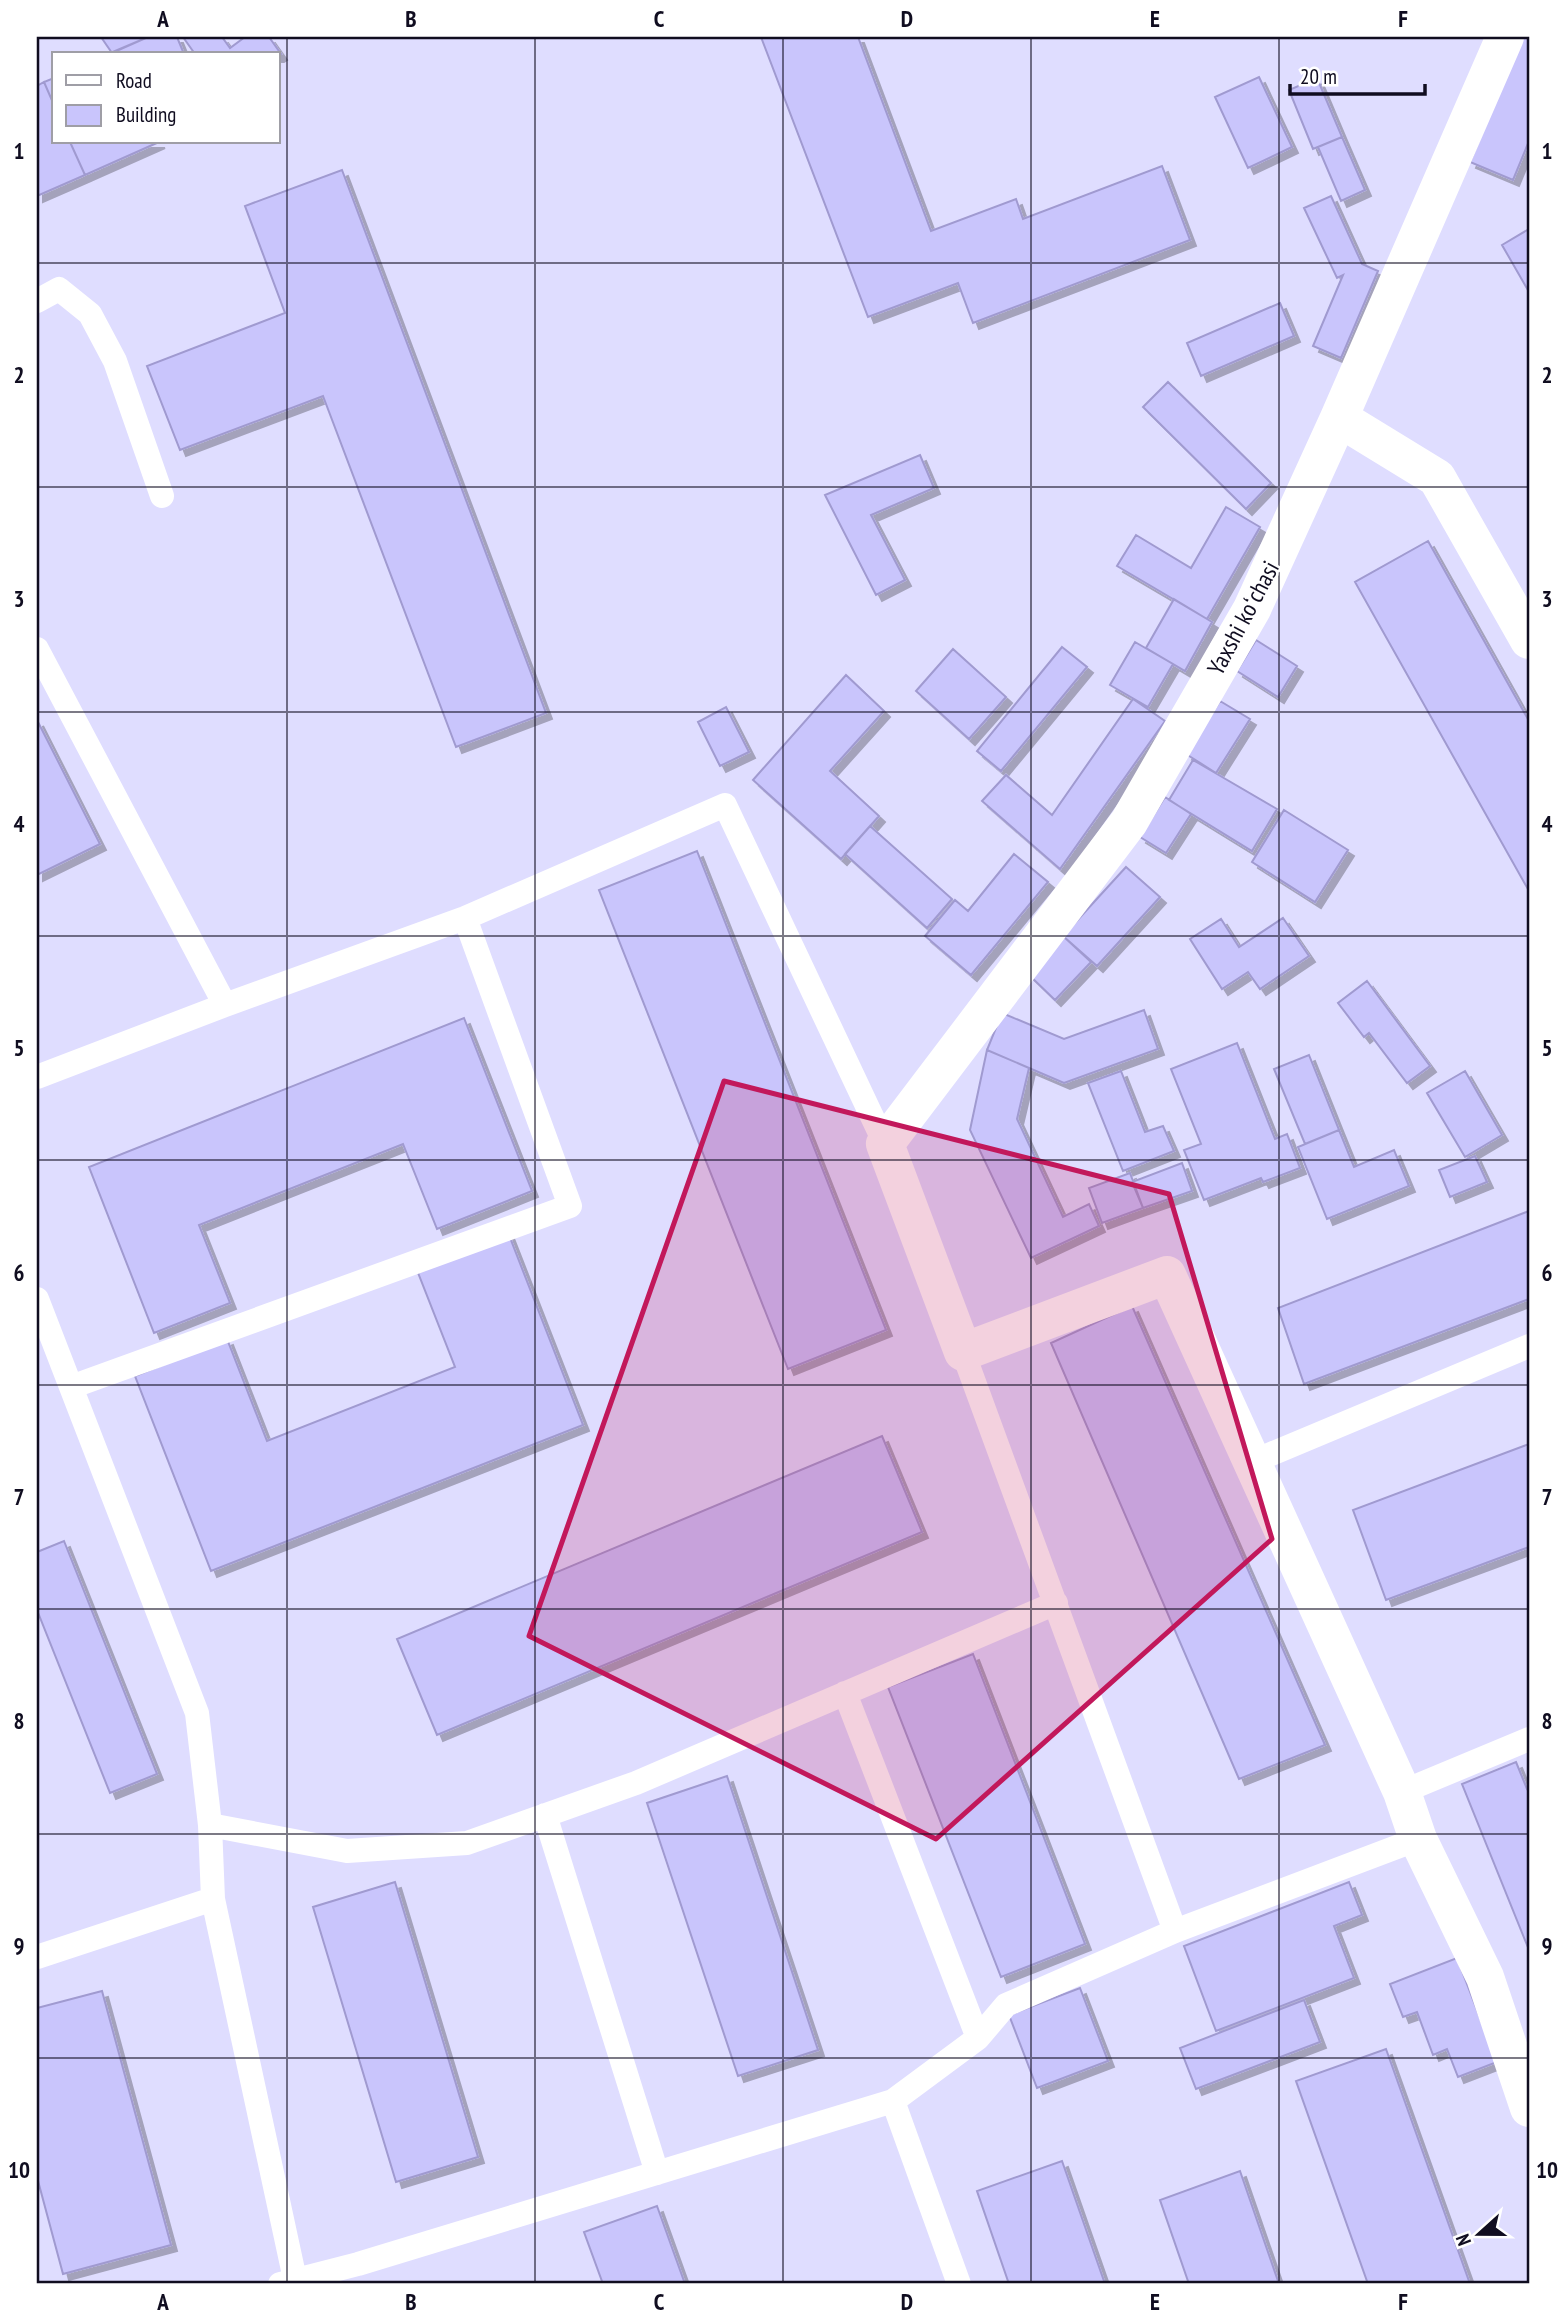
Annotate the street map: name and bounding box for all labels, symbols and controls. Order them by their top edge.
text: A [156,4,169,33]
text: B [405,4,417,33]
text: C [654,4,665,33]
text: D [901,4,913,33]
text: E [1150,4,1160,33]
text: F [1398,4,1408,33]
legend [52,52,280,144]
scale bar [1290,52,1424,96]
text: 20 m [1300,63,1337,90]
text: Road [116,67,152,94]
text: Building [116,101,176,128]
text: 1 [14,136,25,165]
text: 1 [1542,136,1553,165]
text: 2 [14,360,25,389]
text: 2 [1542,360,1553,389]
street label: Yaxshi koʻchasi [1200,556,1286,680]
text: 3 [14,584,25,613]
text: 3 [1542,584,1553,613]
text: 4 [14,809,25,838]
text: 4 [1542,809,1553,838]
text: 5 [14,1033,25,1062]
text: 5 [1542,1033,1553,1062]
text: 6 [14,1258,25,1287]
text: 6 [1542,1258,1553,1287]
text: 7 [14,1482,25,1511]
text: 7 [1542,1482,1553,1511]
text: 8 [14,1706,25,1735]
text: 8 [1542,1706,1553,1735]
text: 9 [14,1931,25,1960]
text: 9 [1542,1931,1553,1960]
text: 10 [8,2155,30,2184]
text: 10 [1536,2155,1558,2184]
north arrow [1444,2198,1514,2268]
text: N [1450,2231,1476,2249]
text: A [156,2287,169,2316]
text: B [405,2287,417,2316]
text: C [654,2287,665,2316]
text: D [901,2287,913,2316]
text: E [1150,2287,1160,2316]
text: F [1398,2287,1408,2316]

